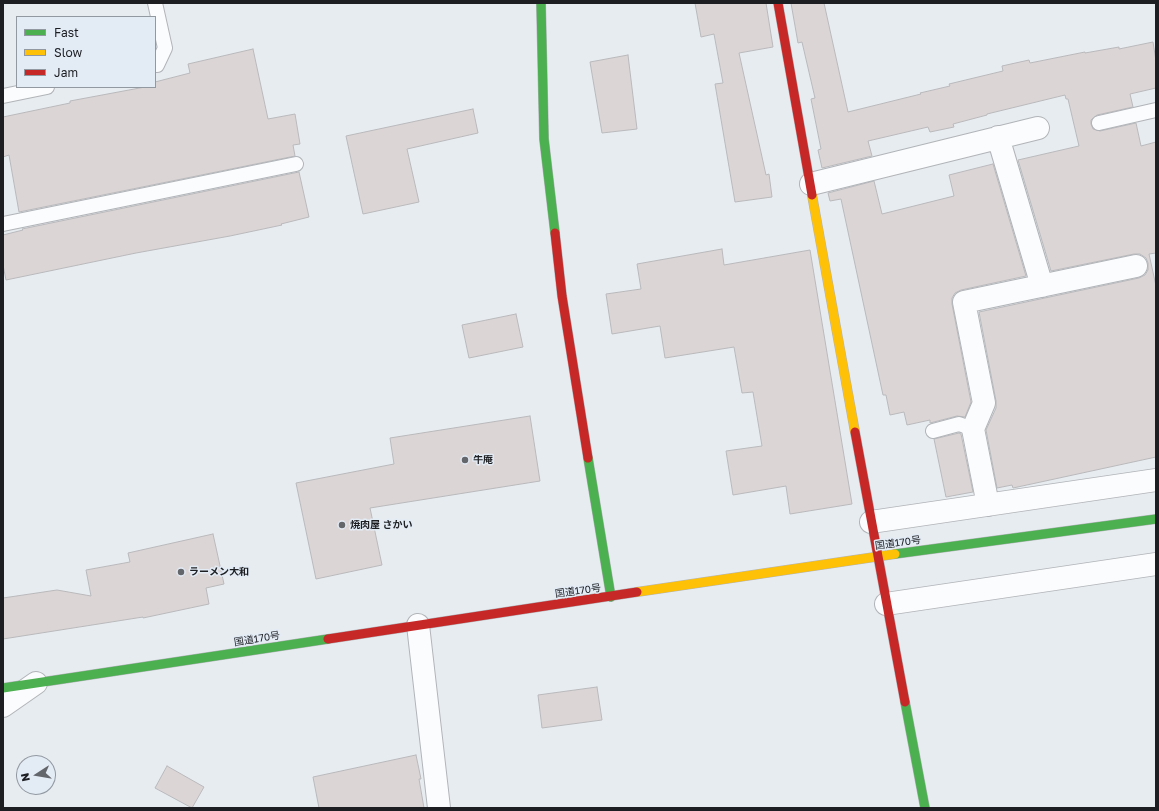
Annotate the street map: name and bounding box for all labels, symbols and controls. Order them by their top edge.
legend [16,16,156,88]
text: Fast [54,25,79,40]
text: Slow [54,45,82,60]
text: Jam [54,65,78,80]
place label: 牛庵 [473,454,493,466]
marker: 牛庵 [460,455,470,465]
place label: 焼肉屋 さかい [350,519,412,531]
marker: 焼肉屋 さかい [337,520,347,530]
street label: 国道170号 [874,534,922,552]
place label: ラーメン大和 [189,566,249,578]
marker: ラーメン大和 [176,567,186,577]
street label: 国道170号 [554,582,602,600]
street label: 国道170号 [233,629,281,649]
north arrow [16,755,56,795]
text: N [18,772,32,783]

